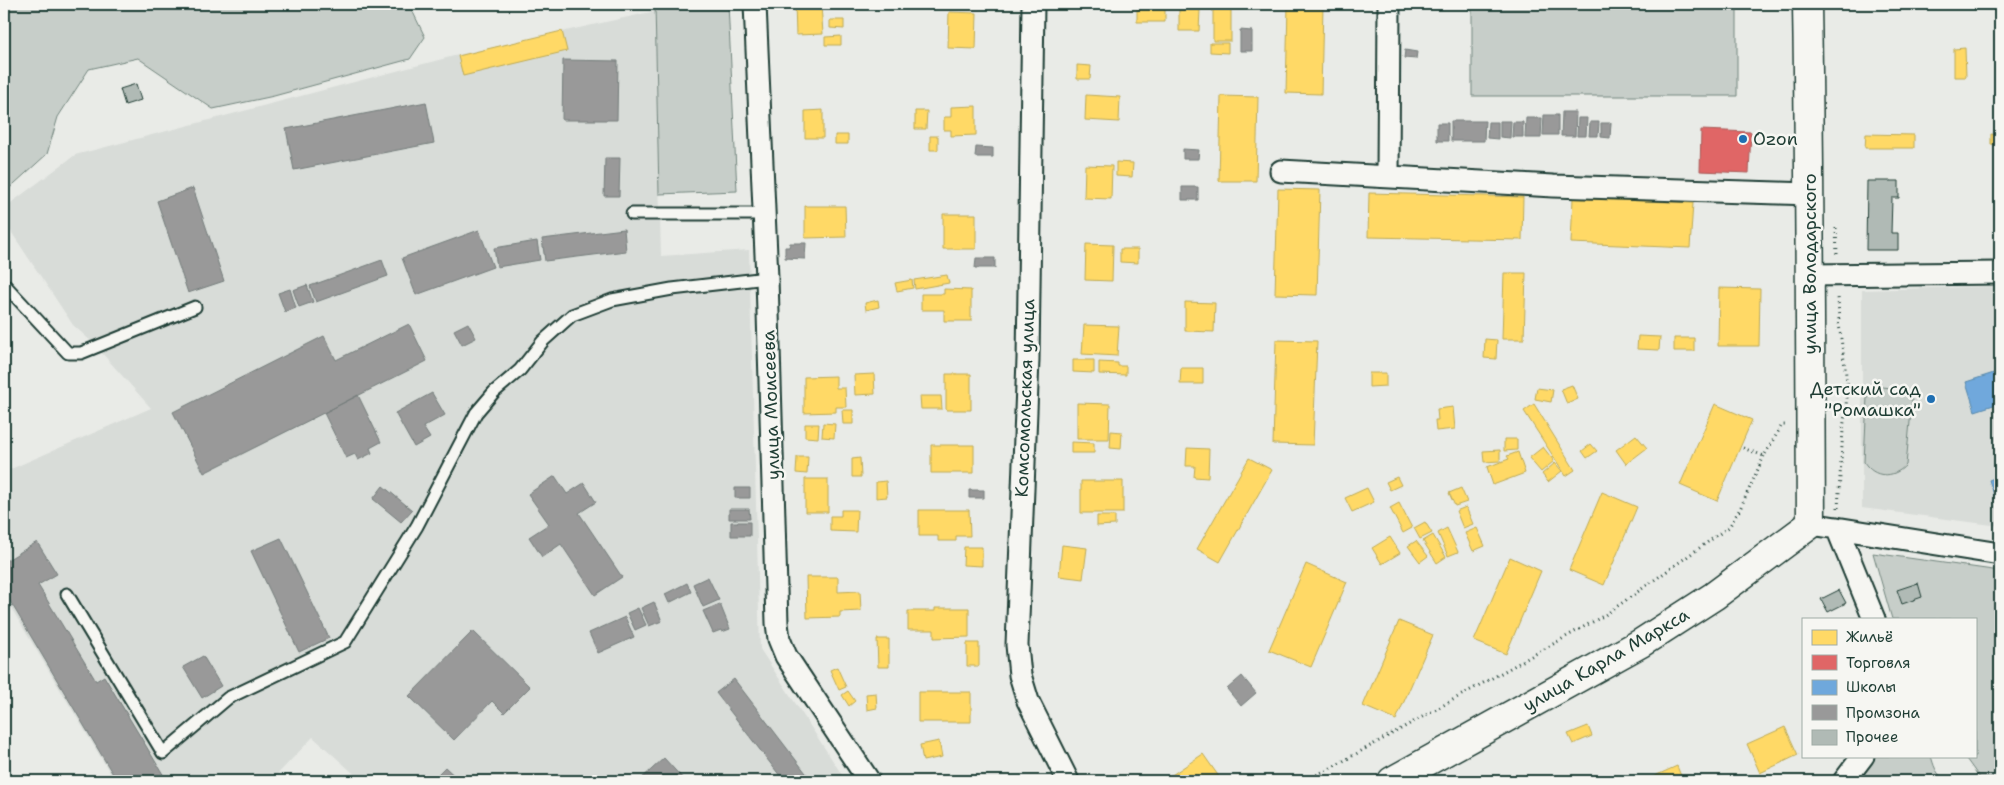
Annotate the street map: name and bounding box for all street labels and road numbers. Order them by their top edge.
street label: улица Володарского [1798,173,1822,355]
street label: Комсомольская улица [1010,298,1040,498]
street label: улица Моисеева [756,330,786,480]
street label: улица Карла Маркса [1519,603,1693,717]

